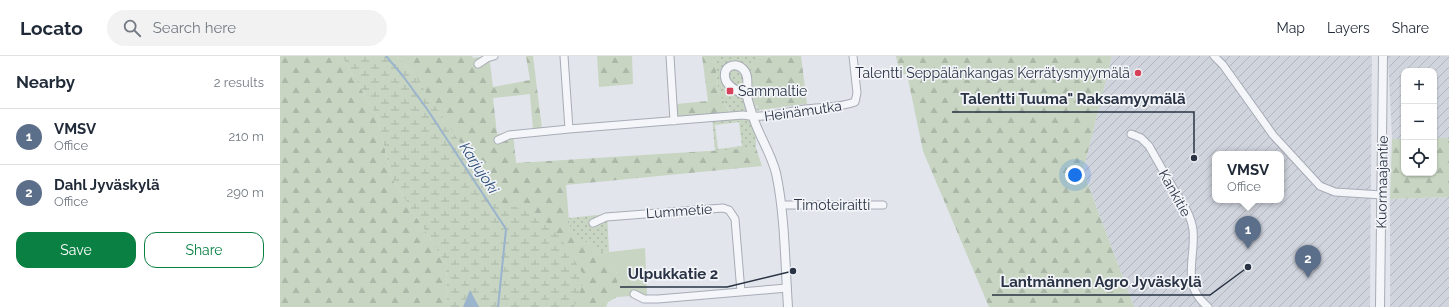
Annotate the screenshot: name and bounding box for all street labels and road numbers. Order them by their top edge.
street label: Heinämutka [763,98,843,124]
street label: Kuormaajantie [1373,135,1391,229]
street label: Kankitie [1156,167,1194,219]
street label: Timoteiraitti [794,197,870,213]
street label: Lummetie [645,201,713,221]

